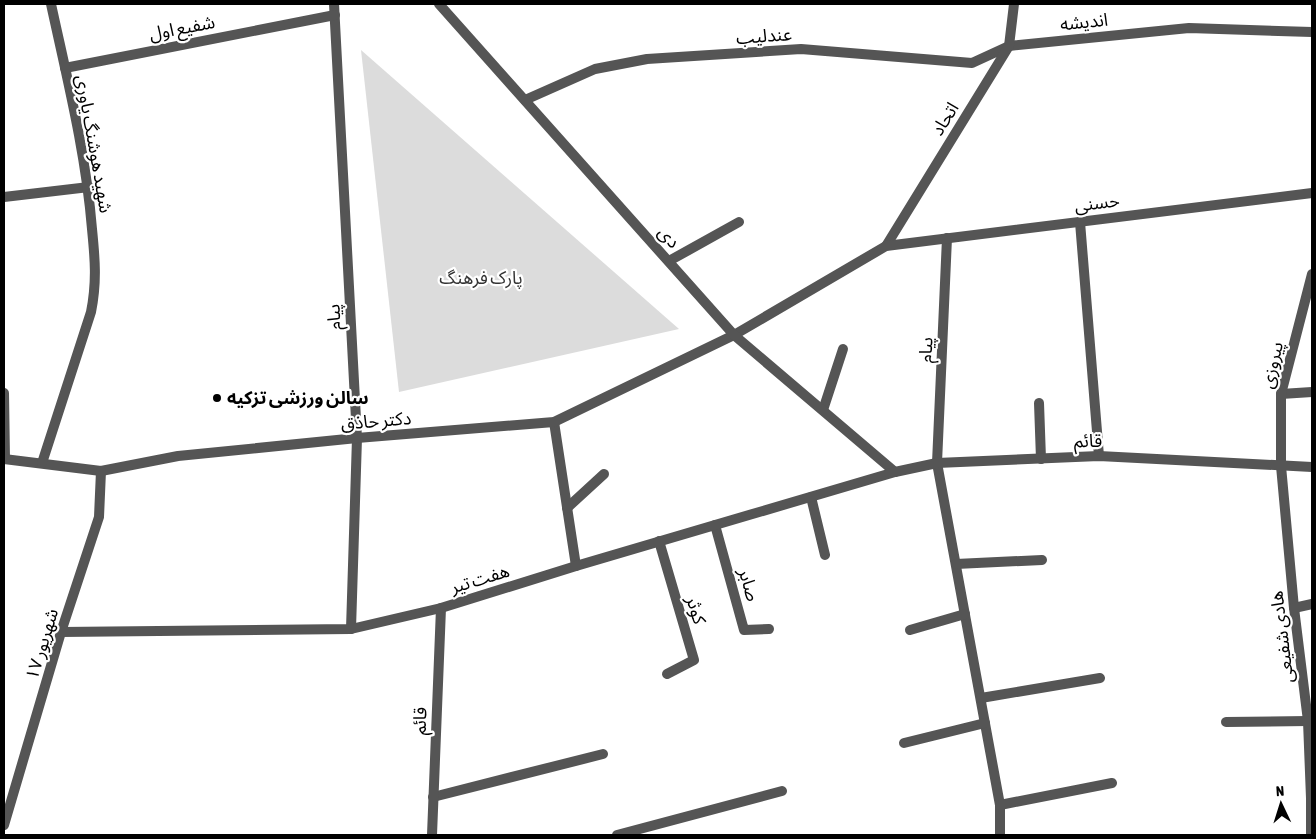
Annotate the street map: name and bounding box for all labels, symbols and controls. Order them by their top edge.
street label: اندیشه [1059,9,1109,34]
street label: شفیع اول [147,11,217,48]
street label: عندلیب [735,23,793,48]
street label: شهید هوشنگ یاوری [71,73,117,215]
street label: اتحاد [926,98,963,139]
street label: حسنی [1073,189,1121,217]
street label: دی [653,221,685,253]
park label: پارک فرهنگ [439,267,523,289]
street label: پیام [322,303,349,331]
street label: پیام [915,337,940,364]
street label: پیروزی [1256,339,1288,391]
place label: سالن ورزشی تزکیه [227,387,369,409]
marker: سالن ورزشی تزکیه [211,392,223,404]
street label: دکتر حاذق [340,407,412,435]
street label: قائم [1074,430,1102,454]
street label: هفت تیر [447,560,512,599]
street label: صابر [734,565,764,604]
street label: هادی شفیعی [1265,590,1299,684]
street label: کوثر [681,592,711,627]
street label: ۱۷ شهریور [21,606,63,682]
street label: قائم [409,706,433,736]
north arrow [1256,779,1306,829]
text: N [1275,783,1285,799]

